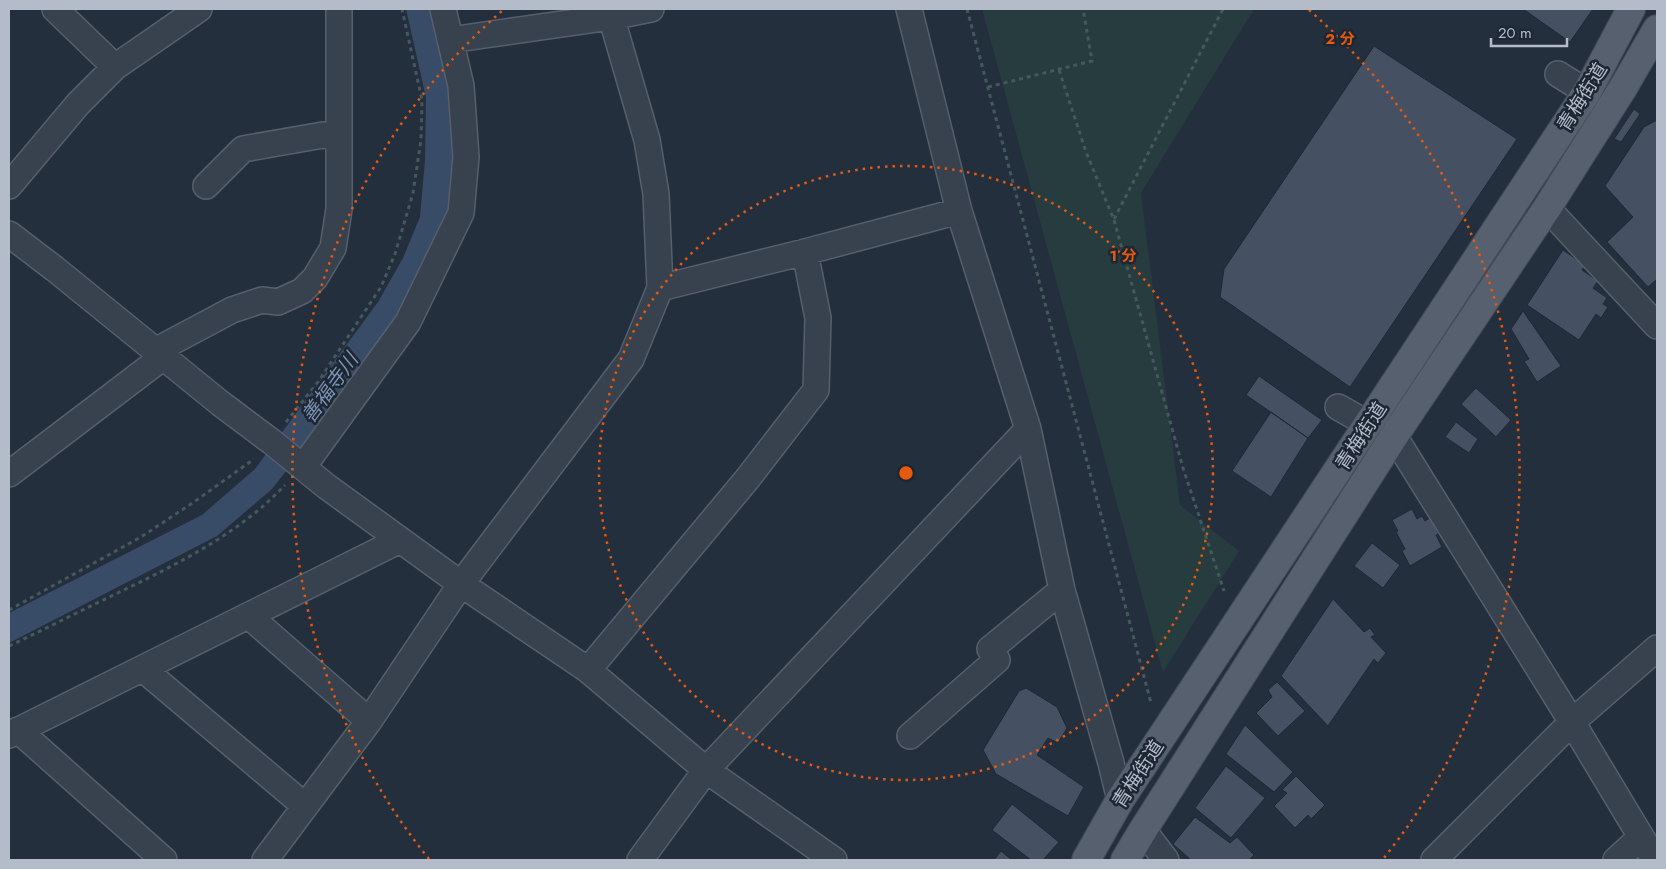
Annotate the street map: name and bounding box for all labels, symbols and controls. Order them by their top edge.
scale bar [1491,15,1567,47]
text: 20 m [1498,22,1532,44]
text: 2 分 [1325,28,1355,50]
street label: 青梅街道 [1550,58,1614,136]
text: 1 分 [1109,245,1137,267]
water label: 善福寺川 [295,345,366,429]
street label: 青梅街道 [1329,397,1393,475]
centre of rings [897,464,915,482]
street label: 青梅街道 [1106,735,1170,813]

